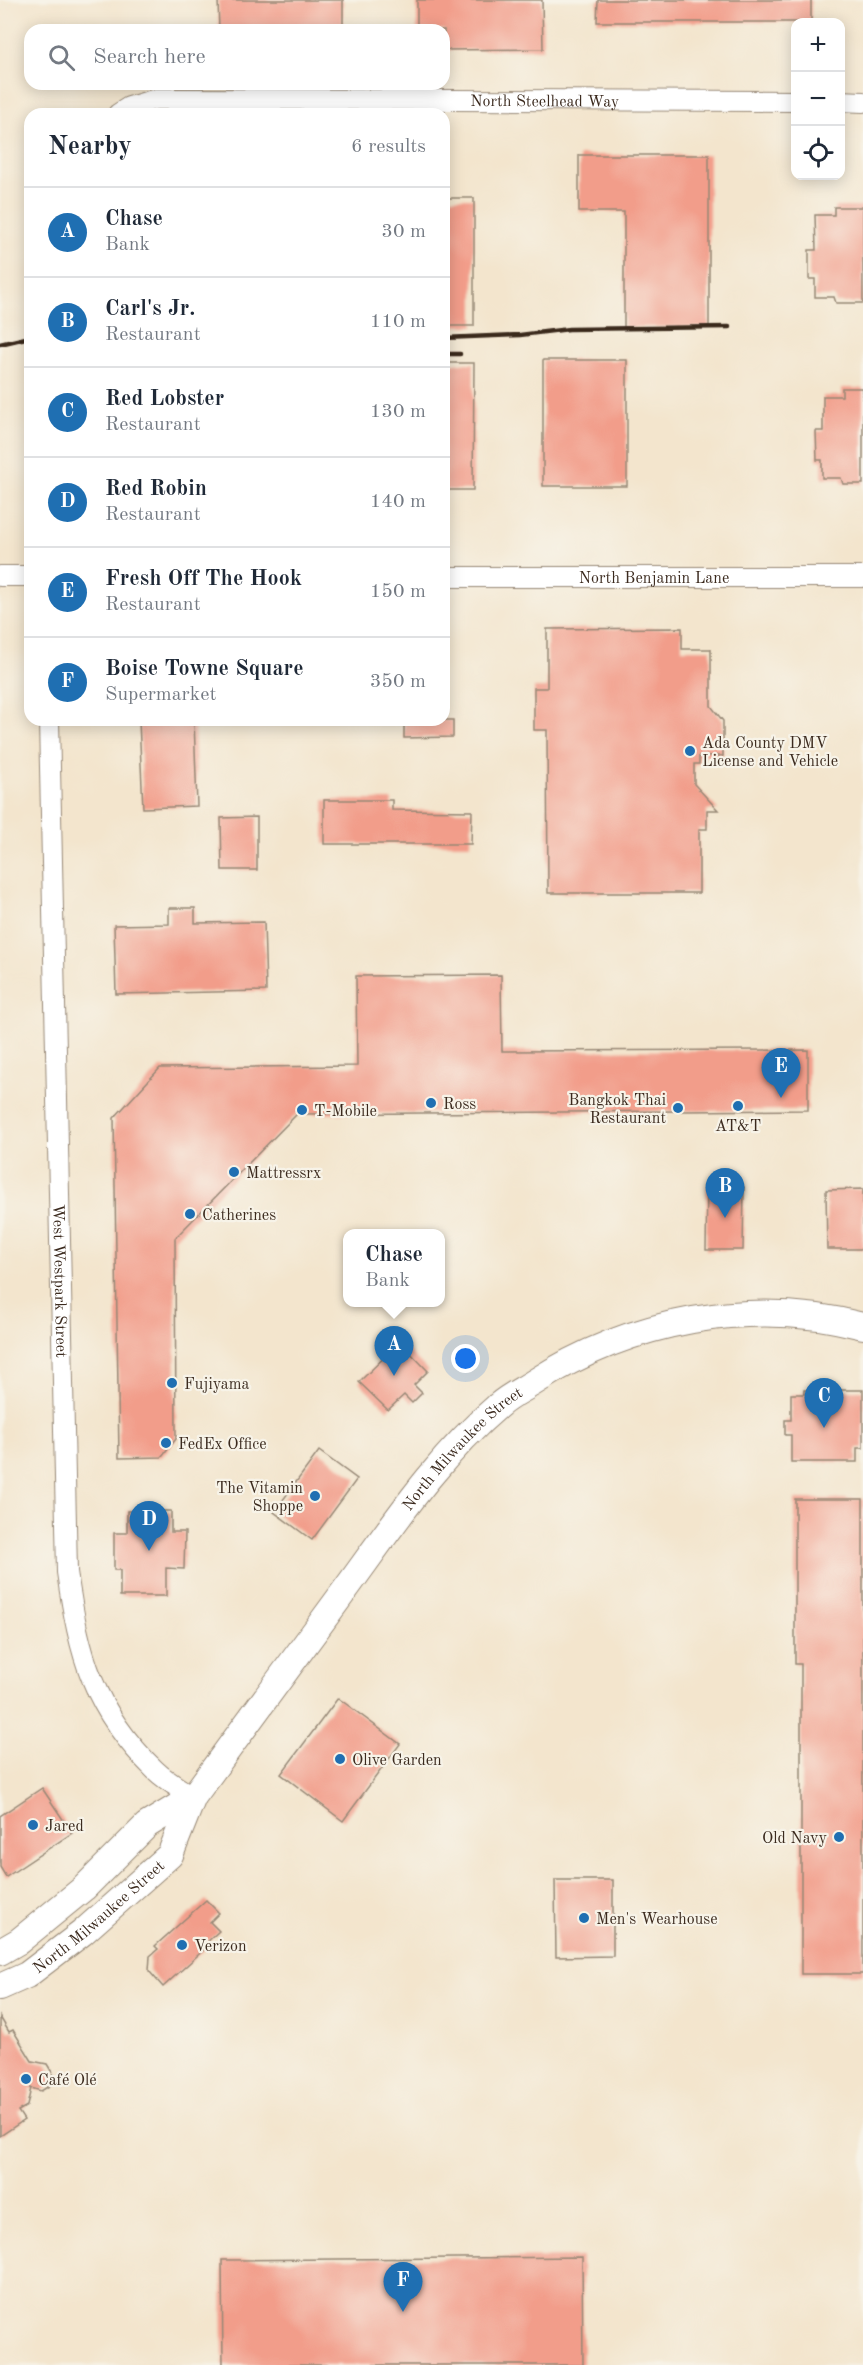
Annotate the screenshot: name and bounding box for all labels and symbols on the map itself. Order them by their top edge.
street label: North Steelhead Way [470,94,620,110]
street label: North Benjamin Lane [579,571,729,587]
place label: Ada County DMV License and Vehicle [702,736,838,770]
marker: Ada County DMV License and Vehicle [683,744,697,758]
pin: E [762,1048,800,1098]
place label: Bangkok Thai Restaurant [568,1093,666,1127]
marker: Ross [424,1096,438,1110]
place label: Ross [443,1097,476,1113]
marker: AT&T [731,1099,745,1113]
marker: Bangkok Thai Restaurant [671,1101,685,1115]
marker: T-Mobile [295,1103,309,1117]
place label: T-Mobile [314,1104,377,1120]
place label: AT&T [715,1119,761,1135]
marker: Mattressrx [227,1165,241,1179]
place label: Mattressrx [246,1166,321,1182]
pin: B [706,1168,744,1218]
street label: West Westpark Street [49,1204,68,1358]
marker: Catherines [183,1207,197,1221]
place label: Catherines [202,1208,276,1224]
pin: A [374,1326,414,1376]
your location [451,1344,480,1373]
marker: Fujiyama [165,1376,179,1390]
place label: Fujiyama [184,1377,249,1393]
pin: C [804,1378,844,1428]
street label: North Milwaukee Street [400,1385,526,1514]
marker: FedEx Office [159,1436,173,1450]
place label: FedEx Office [178,1437,267,1453]
place label: The Vitamin Shoppe [216,1481,303,1515]
marker: The Vitamin Shoppe [308,1489,322,1503]
pin: D [130,1502,168,1551]
marker: Olive Garden [333,1752,347,1766]
place label: Olive Garden [352,1753,442,1769]
marker: Jared [26,1818,40,1832]
place label: Jared [45,1819,84,1835]
marker: Old Navy [832,1830,846,1844]
place label: Old Navy [762,1831,828,1847]
street label: North Milwaukee Street [31,1858,168,1977]
marker: Men's Wearhouse [577,1911,591,1925]
place label: Men's Wearhouse [596,1912,718,1928]
marker: Verizon [175,1938,189,1952]
place label: Verizon [194,1939,247,1955]
marker: Café Olé [19,2072,33,2086]
place label: Café Olé [38,2073,97,2089]
pin: F [384,2262,422,2312]

